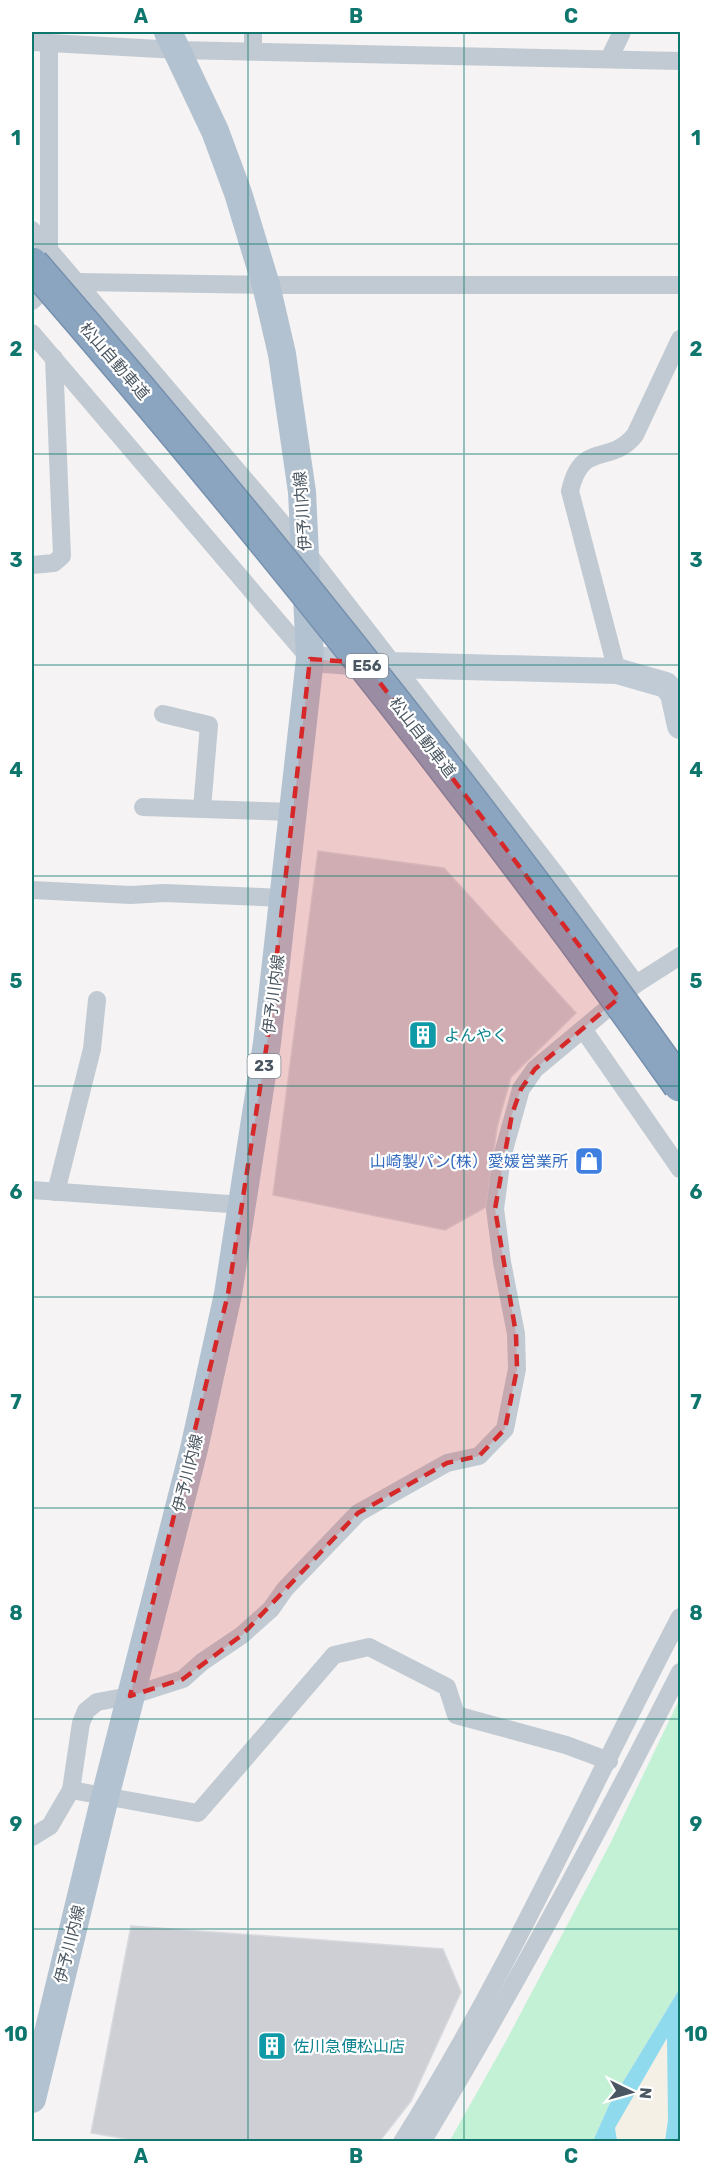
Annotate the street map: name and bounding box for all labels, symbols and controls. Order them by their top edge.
text: A [134,4,149,28]
text: B [349,4,363,28]
text: C [564,4,578,28]
text: 1 [11,126,21,150]
text: 1 [691,126,701,150]
street label: 松山自動車道 [76,319,153,404]
text: 2 [10,337,23,361]
text: 2 [690,337,703,361]
street label: 伊予川内線 [290,470,315,552]
text: 3 [9,548,23,572]
text: 3 [689,548,703,572]
road number: E56 [346,654,388,678]
street label: 松山自動車道 [386,694,460,781]
text: 4 [9,758,23,782]
text: 4 [689,758,703,782]
street label: 伊予川内線 [259,953,288,1035]
text: 5 [10,969,23,993]
text: 5 [690,969,703,993]
building icon: よんやく [407,1019,439,1051]
place label: よんやく [444,1026,508,1045]
road number: 23 [248,1054,280,1078]
shop icon: 山崎製パン(株）愛媛営業所 [573,1145,605,1177]
place label: 山崎製パン(株）愛媛営業所 [370,1152,568,1171]
text: 6 [9,1180,23,1204]
text: 6 [689,1180,703,1204]
text: 7 [10,1390,22,1414]
text: 7 [690,1390,702,1414]
street label: 伊予川内線 [169,1432,206,1514]
text: 8 [9,1601,23,1625]
text: 8 [689,1601,703,1625]
text: 9 [10,1812,23,1836]
text: 9 [690,1812,703,1836]
street label: 伊予川内線 [51,1903,88,1985]
text: 10 [4,2022,28,2046]
text: 10 [684,2022,708,2046]
building icon: 佐川急便松山店 [256,2030,288,2062]
place label: 佐川急便松山店 [293,2037,405,2056]
north arrow [601,2062,661,2122]
text: N [635,2087,655,2100]
text: A [134,2144,149,2168]
text: B [349,2144,363,2168]
text: C [564,2144,578,2168]

